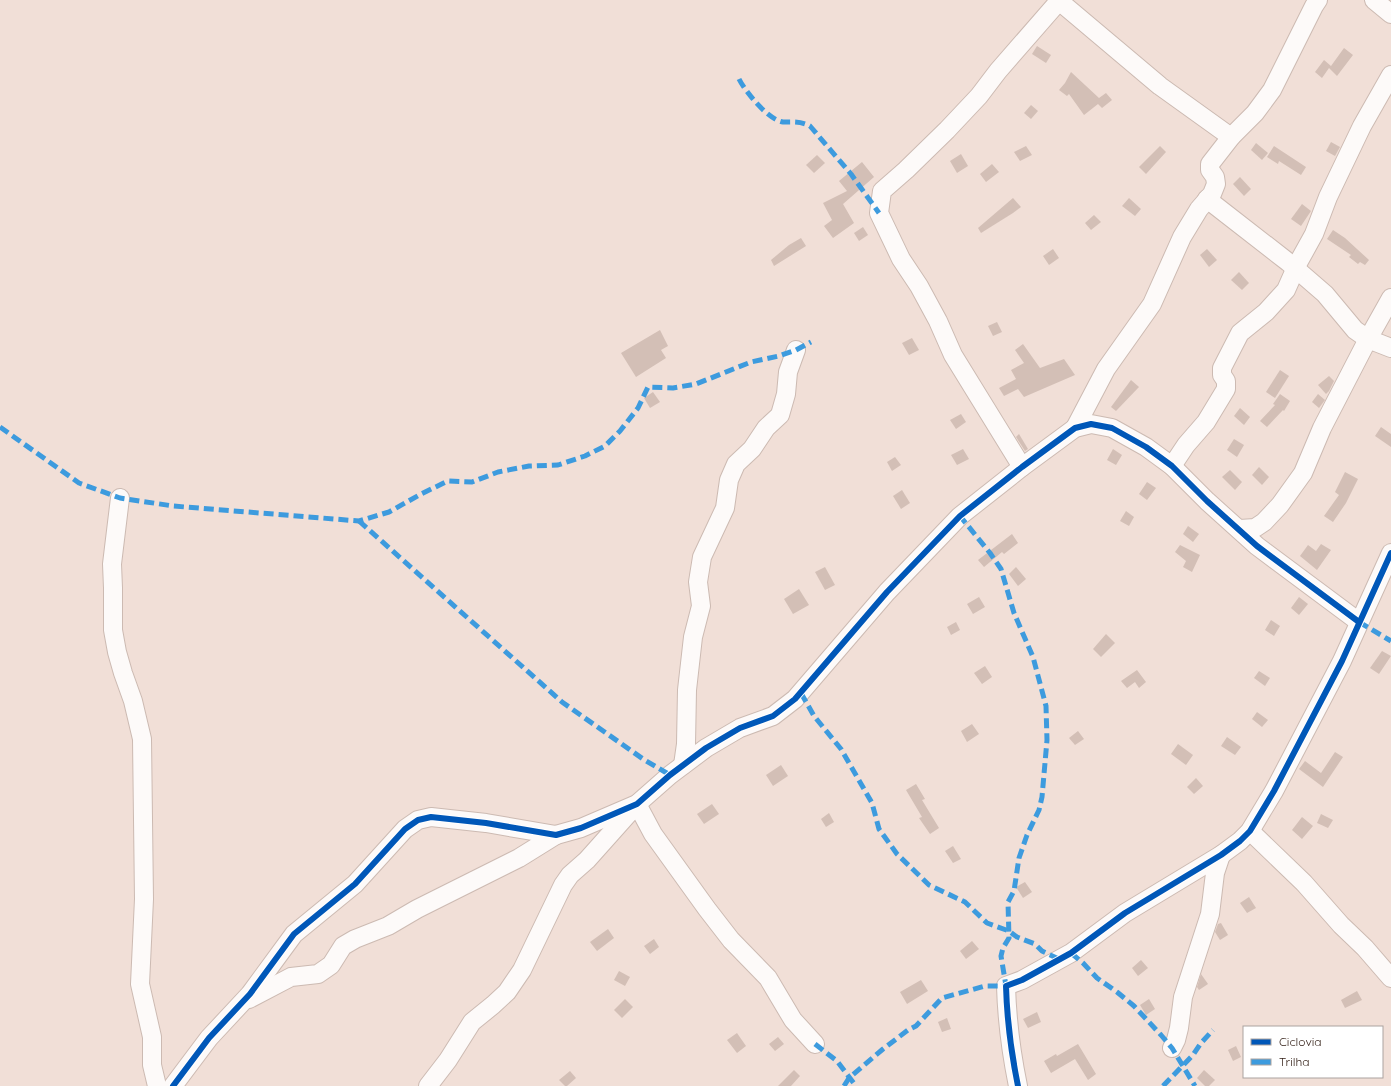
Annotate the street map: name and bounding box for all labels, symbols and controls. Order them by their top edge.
legend [1243,1026,1383,1078]
text: Ciclovia [1279,1034,1322,1049]
text: Trilha [1279,1054,1310,1069]

